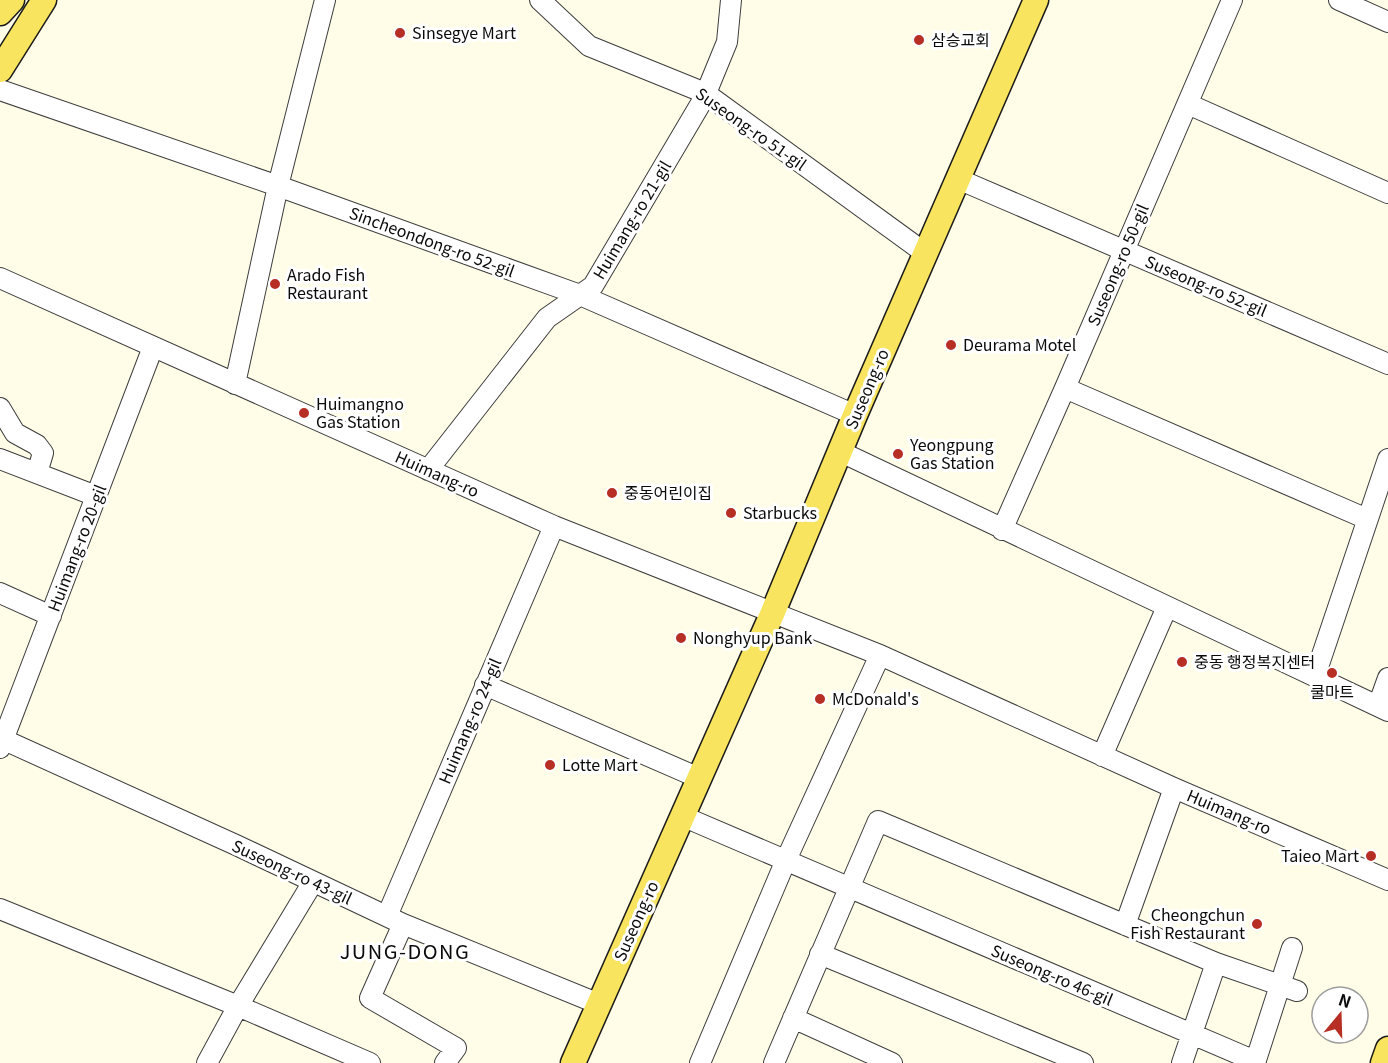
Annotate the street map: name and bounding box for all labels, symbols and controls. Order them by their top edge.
place label: Sinsegye Mart [412,20,516,44]
marker: Sinsegye Mart [393,26,407,40]
place label: 삼승교회 [931,27,990,51]
marker: 삼승교회 [912,33,926,47]
street label: Suseong-ro 51-gil [691,81,812,175]
street label: Huimang-ro 21-gil [586,156,676,283]
street label: Sincheondong-ro 52-gil [346,200,518,282]
street label: Suseong-ro 50-gil [1081,200,1154,329]
street label: Suseong-ro 52-gil [1142,249,1271,322]
place label: Arado Fish Restaurant [287,262,368,304]
marker: Arado Fish Restaurant [268,277,282,291]
place label: Deurama Motel [963,332,1076,356]
marker: Deurama Motel [944,338,958,352]
street label: Suseong-ro [838,345,894,433]
place label: Huimangno Gas Station [316,391,404,433]
marker: Huimangno Gas Station [297,406,311,420]
place label: Yeongpung Gas Station [909,432,994,474]
street label: Huimang-ro [392,444,483,502]
marker: Yeongpung Gas Station [891,447,905,461]
place label: 중동어린이집 [624,480,712,504]
street label: Huimang-ro 20-gil [41,481,111,615]
marker: 중동어린이집 [605,486,619,500]
place label: Starbucks [743,500,817,524]
marker: Starbucks [724,506,738,520]
place label: Nonghyup Bank [693,625,813,649]
marker: Nonghyup Bank [674,631,688,645]
place label: 중동 행정복지센터 [1194,649,1315,673]
street label: Huimang-ro 24-gil [432,654,506,787]
marker: 중동 행정복지센터 [1175,655,1189,669]
marker: 쿨마트 [1325,666,1339,680]
place label: 쿨마트 [1310,679,1354,703]
place label: McDonald's [832,686,919,710]
marker: McDonald's [813,692,827,706]
place label: Lotte Mart [562,752,638,776]
marker: Lotte Mart [543,758,557,772]
street label: Huimang-ro [1183,783,1275,840]
street label: Suseong-ro 43-gil [228,833,356,909]
place label: Taieo Mart [1281,843,1359,867]
marker: Taieo Mart [1364,849,1378,863]
street label: Suseong-ro [607,877,663,964]
place label: Cheongchun Fish Restaurant [1130,902,1245,944]
marker: Cheongchun Fish Restaurant [1250,917,1264,931]
district label: JUNG-DONG [340,936,470,965]
street label: Suseong-ro 46-gil [988,938,1117,1011]
north arrow [1310,985,1370,1045]
text: N [1336,987,1355,1013]

